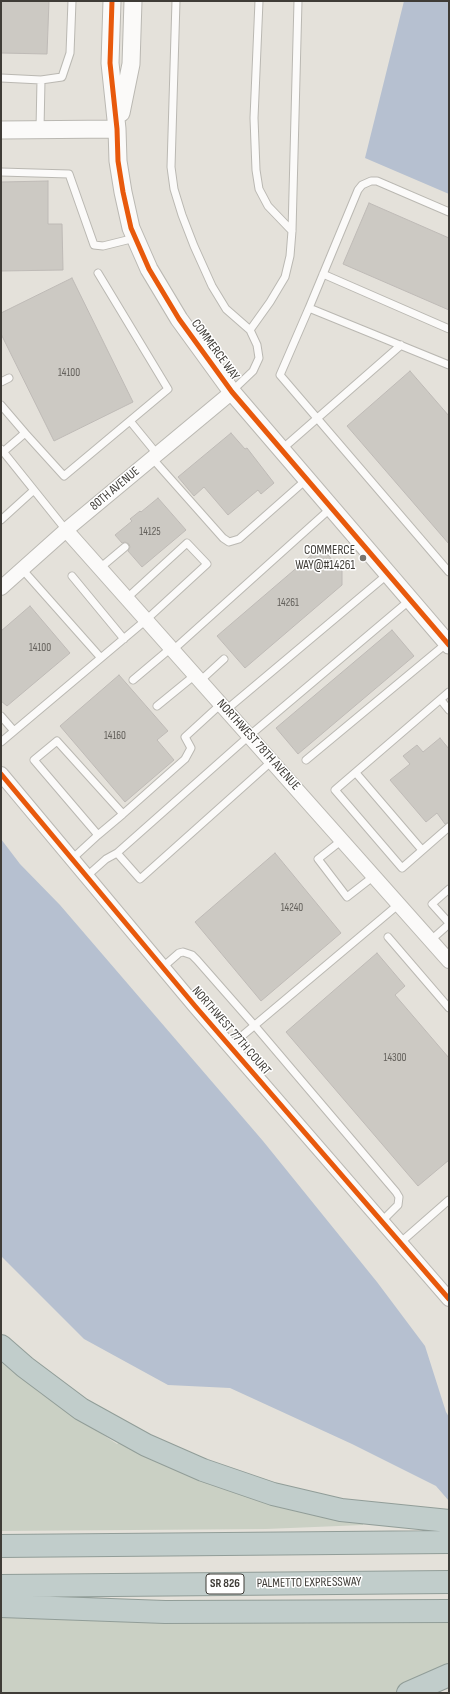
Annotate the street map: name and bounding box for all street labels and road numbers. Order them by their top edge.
street label: COMMERCE WAY [188,316,242,384]
street label: 80TH AVENUE [87,464,143,514]
street label: NORTHWEST 78TH AVENUE [213,696,303,794]
street label: NORTHWEST 77TH COURT [188,984,274,1078]
road number: SR 826 [206,1574,244,1594]
street label: PALMETTO EXPRESSWAY [257,1574,361,1592]

